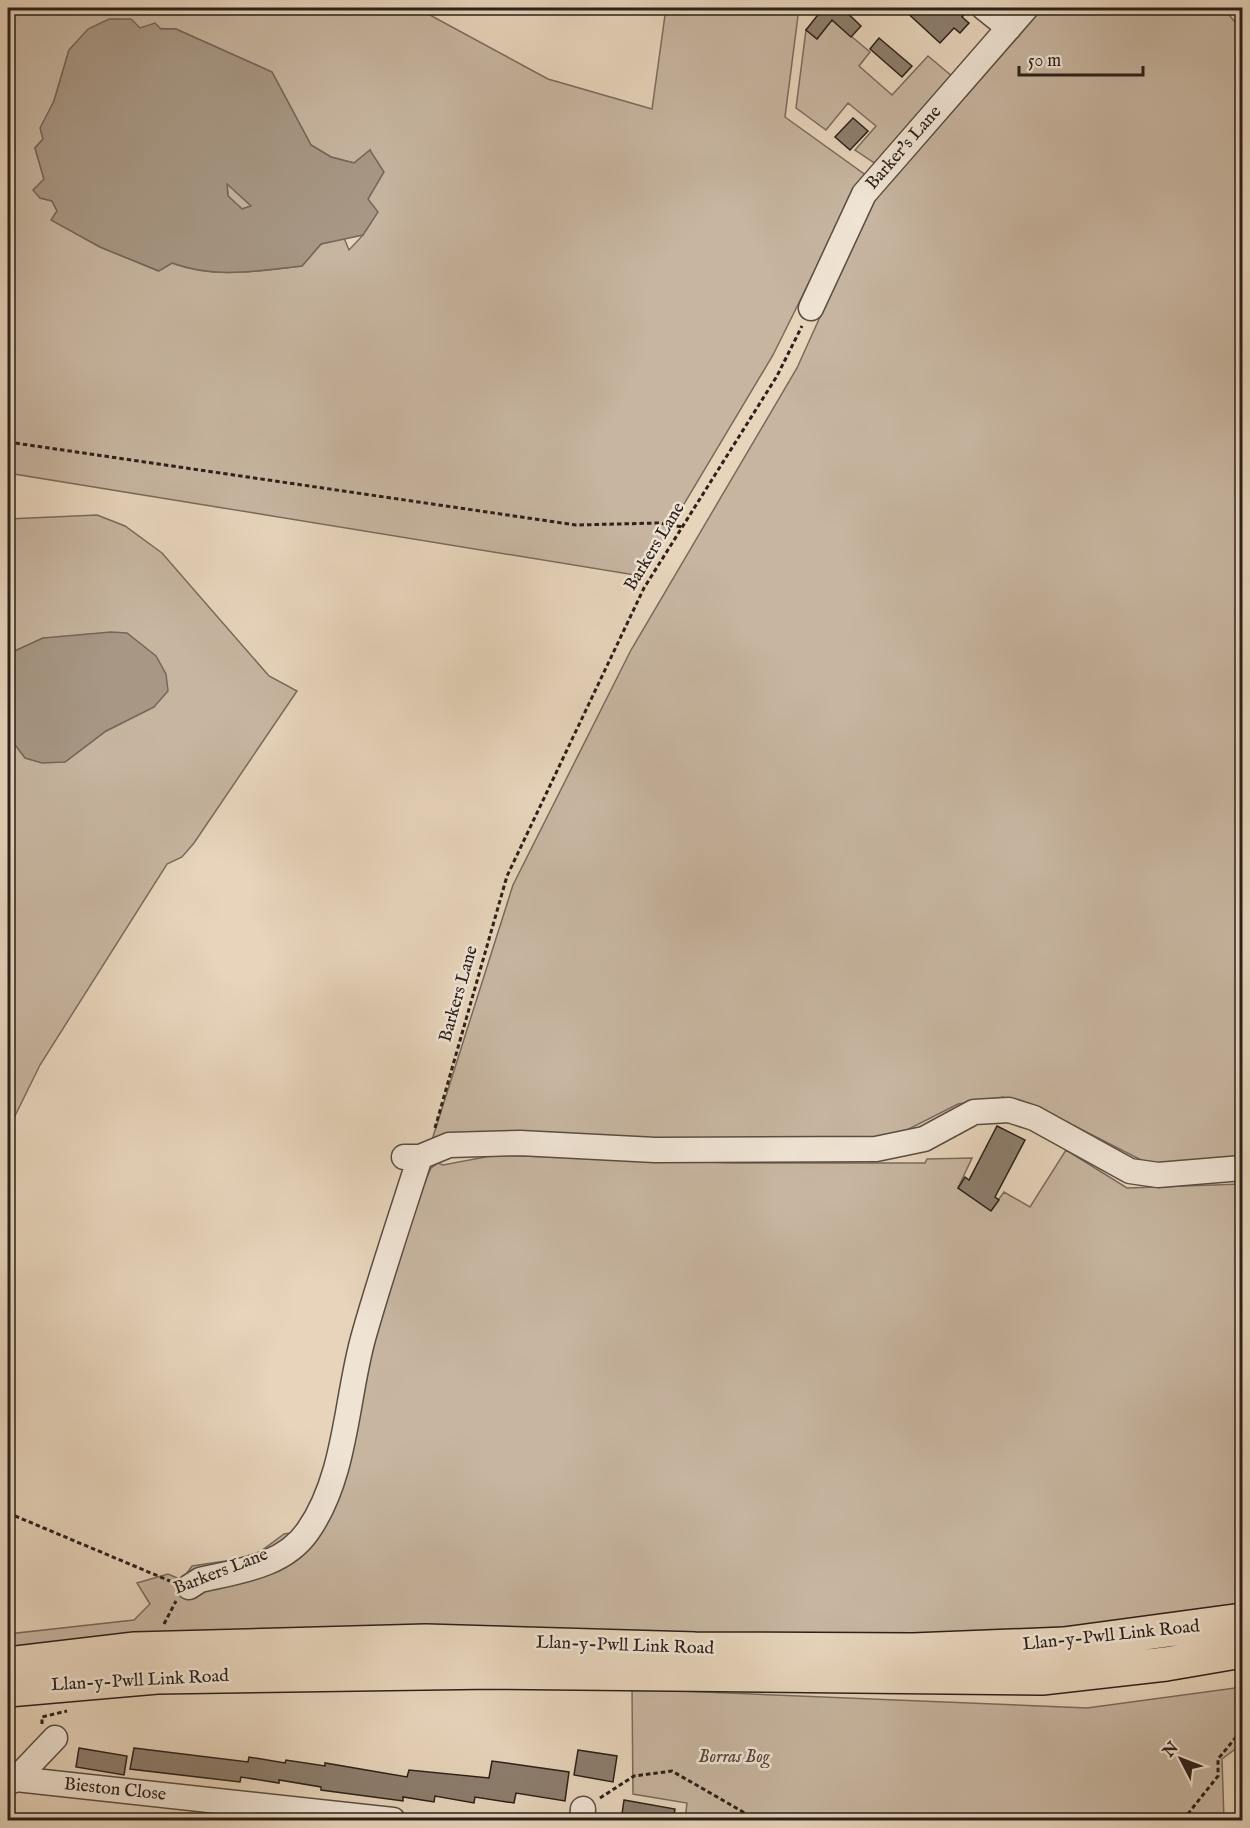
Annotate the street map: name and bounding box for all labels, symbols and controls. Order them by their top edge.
scale bar [1019,39,1144,77]
text: 50 m [1028,50,1061,73]
street label: Barker's Lane [861,101,947,195]
street label: Barkers Lane [620,499,690,595]
street label: Barkers Lane [434,943,484,1045]
street label: Barkers Lane [171,1543,271,1601]
street label: Llan-y-Pwll Link Road [1021,1615,1201,1657]
street label: Llan-y-Pwll Link Road [536,1631,715,1661]
street label: Llan-y-Pwll Link Road [50,1665,230,1697]
north arrow [1151,1729,1211,1789]
text: N [1159,1738,1184,1763]
park label: Borras Bog [698,1746,771,1769]
street label: Bieston Close [63,1773,167,1807]

